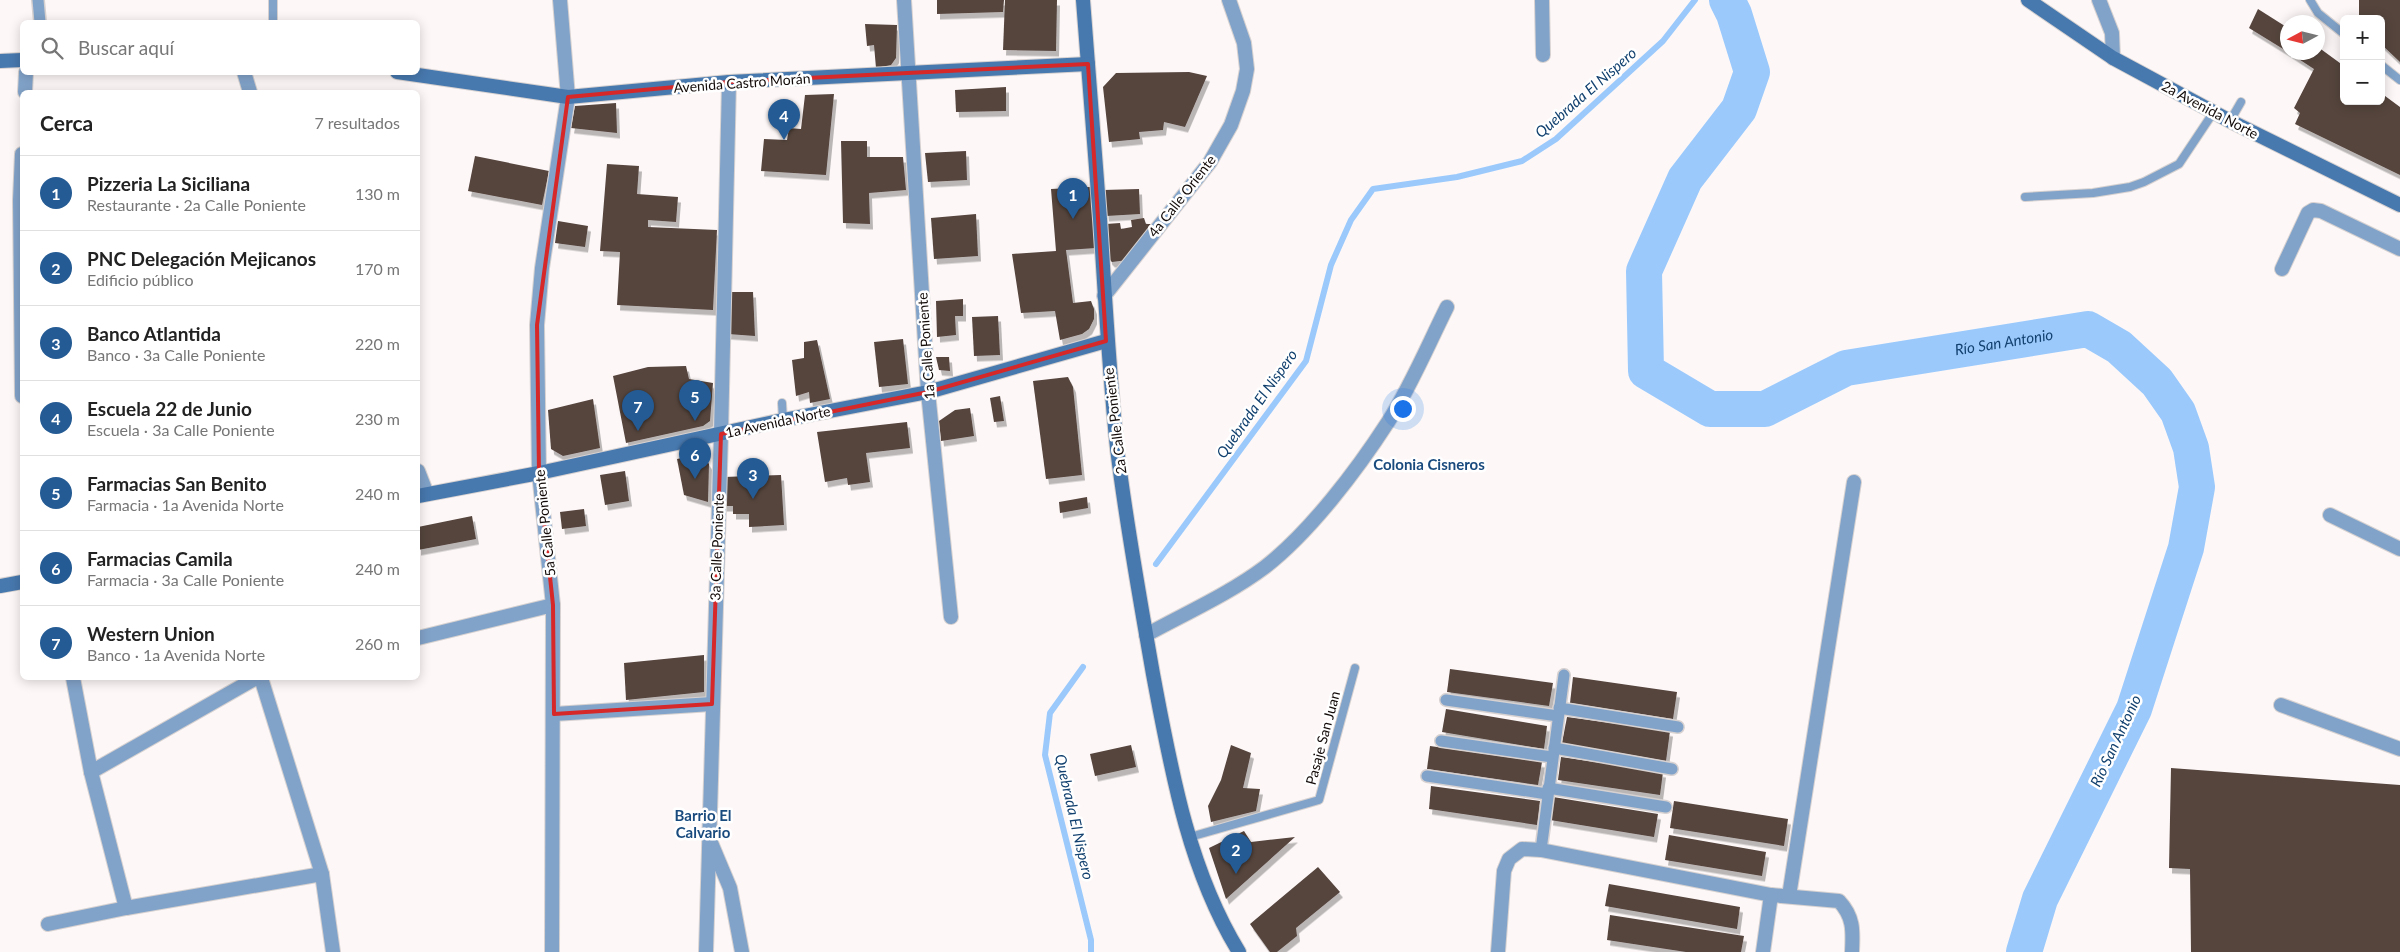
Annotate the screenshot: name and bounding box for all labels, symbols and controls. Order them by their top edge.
north arrow [2280,15,2325,60]
map controls [2340,15,2385,105]
button: + [2340,15,2385,60]
search box [20,20,420,75]
icon: search [38,34,66,62]
text: Buscar aquí [78,36,174,59]
water label: Quebrada El Nispero [1531,43,1640,141]
button: − [2340,60,2385,105]
street label: Avenida Castro Morán [673,69,811,96]
street label: 2a Avenida Norte [2159,77,2261,142]
pin: 4 [768,99,800,140]
text: Cerca [40,110,93,135]
text: 7 resultados [314,113,400,132]
street label: 4a Calle Oriente [1144,151,1219,240]
text: Pizzeria La Siciliana [87,172,250,195]
pin: 1 [1057,178,1089,219]
text: 1 [51,184,61,203]
text: 130 m [355,184,400,203]
text: Restaurante · 2a Calle Poniente [87,195,306,214]
text: PNC Delegación Mejicanos [87,247,316,270]
text: 2 [51,259,61,278]
text: 170 m [355,259,400,278]
text: Edificio público [87,270,194,289]
street label: 1a Calle Poniente [913,292,938,400]
text: Banco Atlantida [87,322,221,345]
water label: Río San Antonio [1953,325,2054,358]
text: 3 [51,334,61,353]
text: 220 m [355,334,400,353]
text: Banco · 3a Calle Poniente [87,345,266,364]
water label: Quebrada El Nispero [1212,346,1300,461]
street label: 2a Calle Poniente [1100,367,1129,475]
pin: 5 [679,380,711,421]
pin: 7 [622,390,654,431]
your location [1390,396,1416,422]
text: Escuela 22 de Junio [87,397,252,420]
street label: 1a Avenida Norte [724,402,832,441]
text: 4 [51,409,61,428]
text: 230 m [355,409,400,428]
text: Escuela · 3a Calle Poniente [87,420,275,439]
pin: 6 [679,438,711,479]
district label: Colonia Cisneros [1373,455,1485,473]
pin: 3 [737,458,769,499]
street label: 5a Calle Poniente [530,469,559,577]
text: Farmacias San Benito [87,472,267,495]
text: 5 [51,484,61,503]
text: 240 m [355,484,400,503]
street label: 3a Calle Poniente [706,493,727,601]
text: Farmacia · 1a Avenida Norte [87,495,284,514]
text: Farmacias Camila [87,547,233,570]
text: 6 [51,559,61,578]
text: 240 m [355,559,400,578]
text: Farmacia · 3a Calle Poniente [87,570,284,589]
text: Western Union [87,622,215,645]
text: 7 [51,634,61,653]
text: 260 m [355,634,400,653]
text: Banco · 1a Avenida Norte [87,645,265,664]
street label: Pasaje San Juan [1302,689,1343,787]
water label: Río San Antonio [2086,692,2144,789]
water label: Quebrada El Nispero [1052,752,1098,882]
district label: Barrio El Calvario [675,806,731,841]
pin: 2 [1220,833,1252,874]

